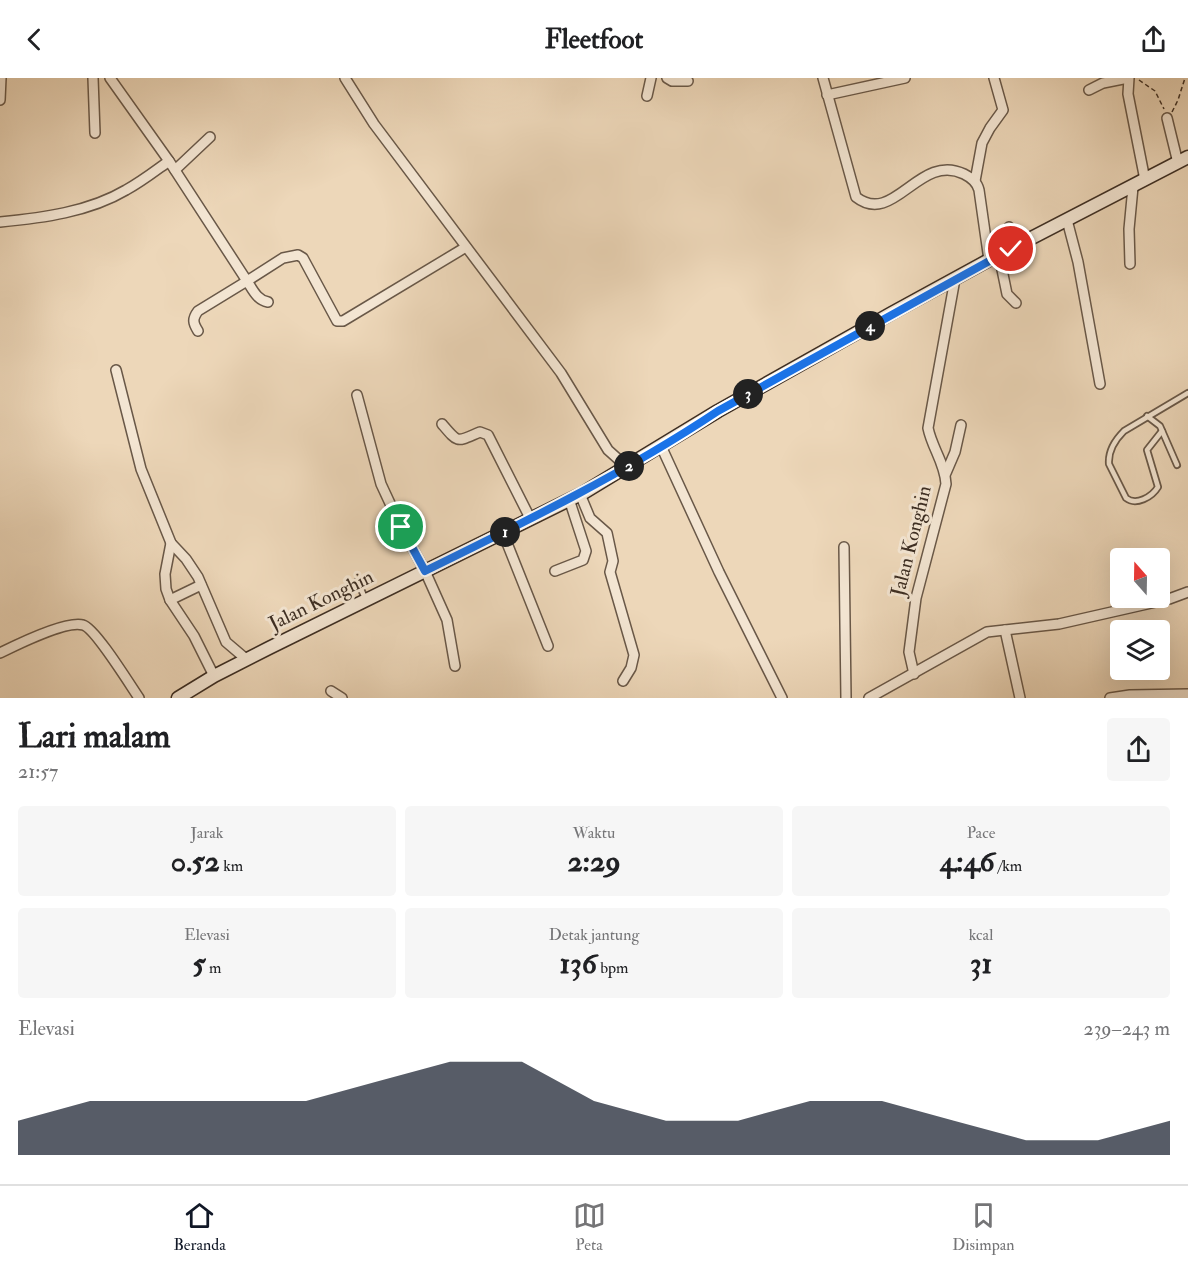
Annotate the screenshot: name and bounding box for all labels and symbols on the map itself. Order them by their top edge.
pin [985,223,1036,274]
pin: 4 [855,311,885,341]
pin: 3 [733,379,763,409]
pin: 2 [614,451,644,481]
street label: Jalan Konghin [885,483,937,600]
pin [375,501,426,552]
pin: 1 [490,517,520,547]
north arrow [1110,548,1170,608]
street label: Jalan Konghin [264,564,377,637]

